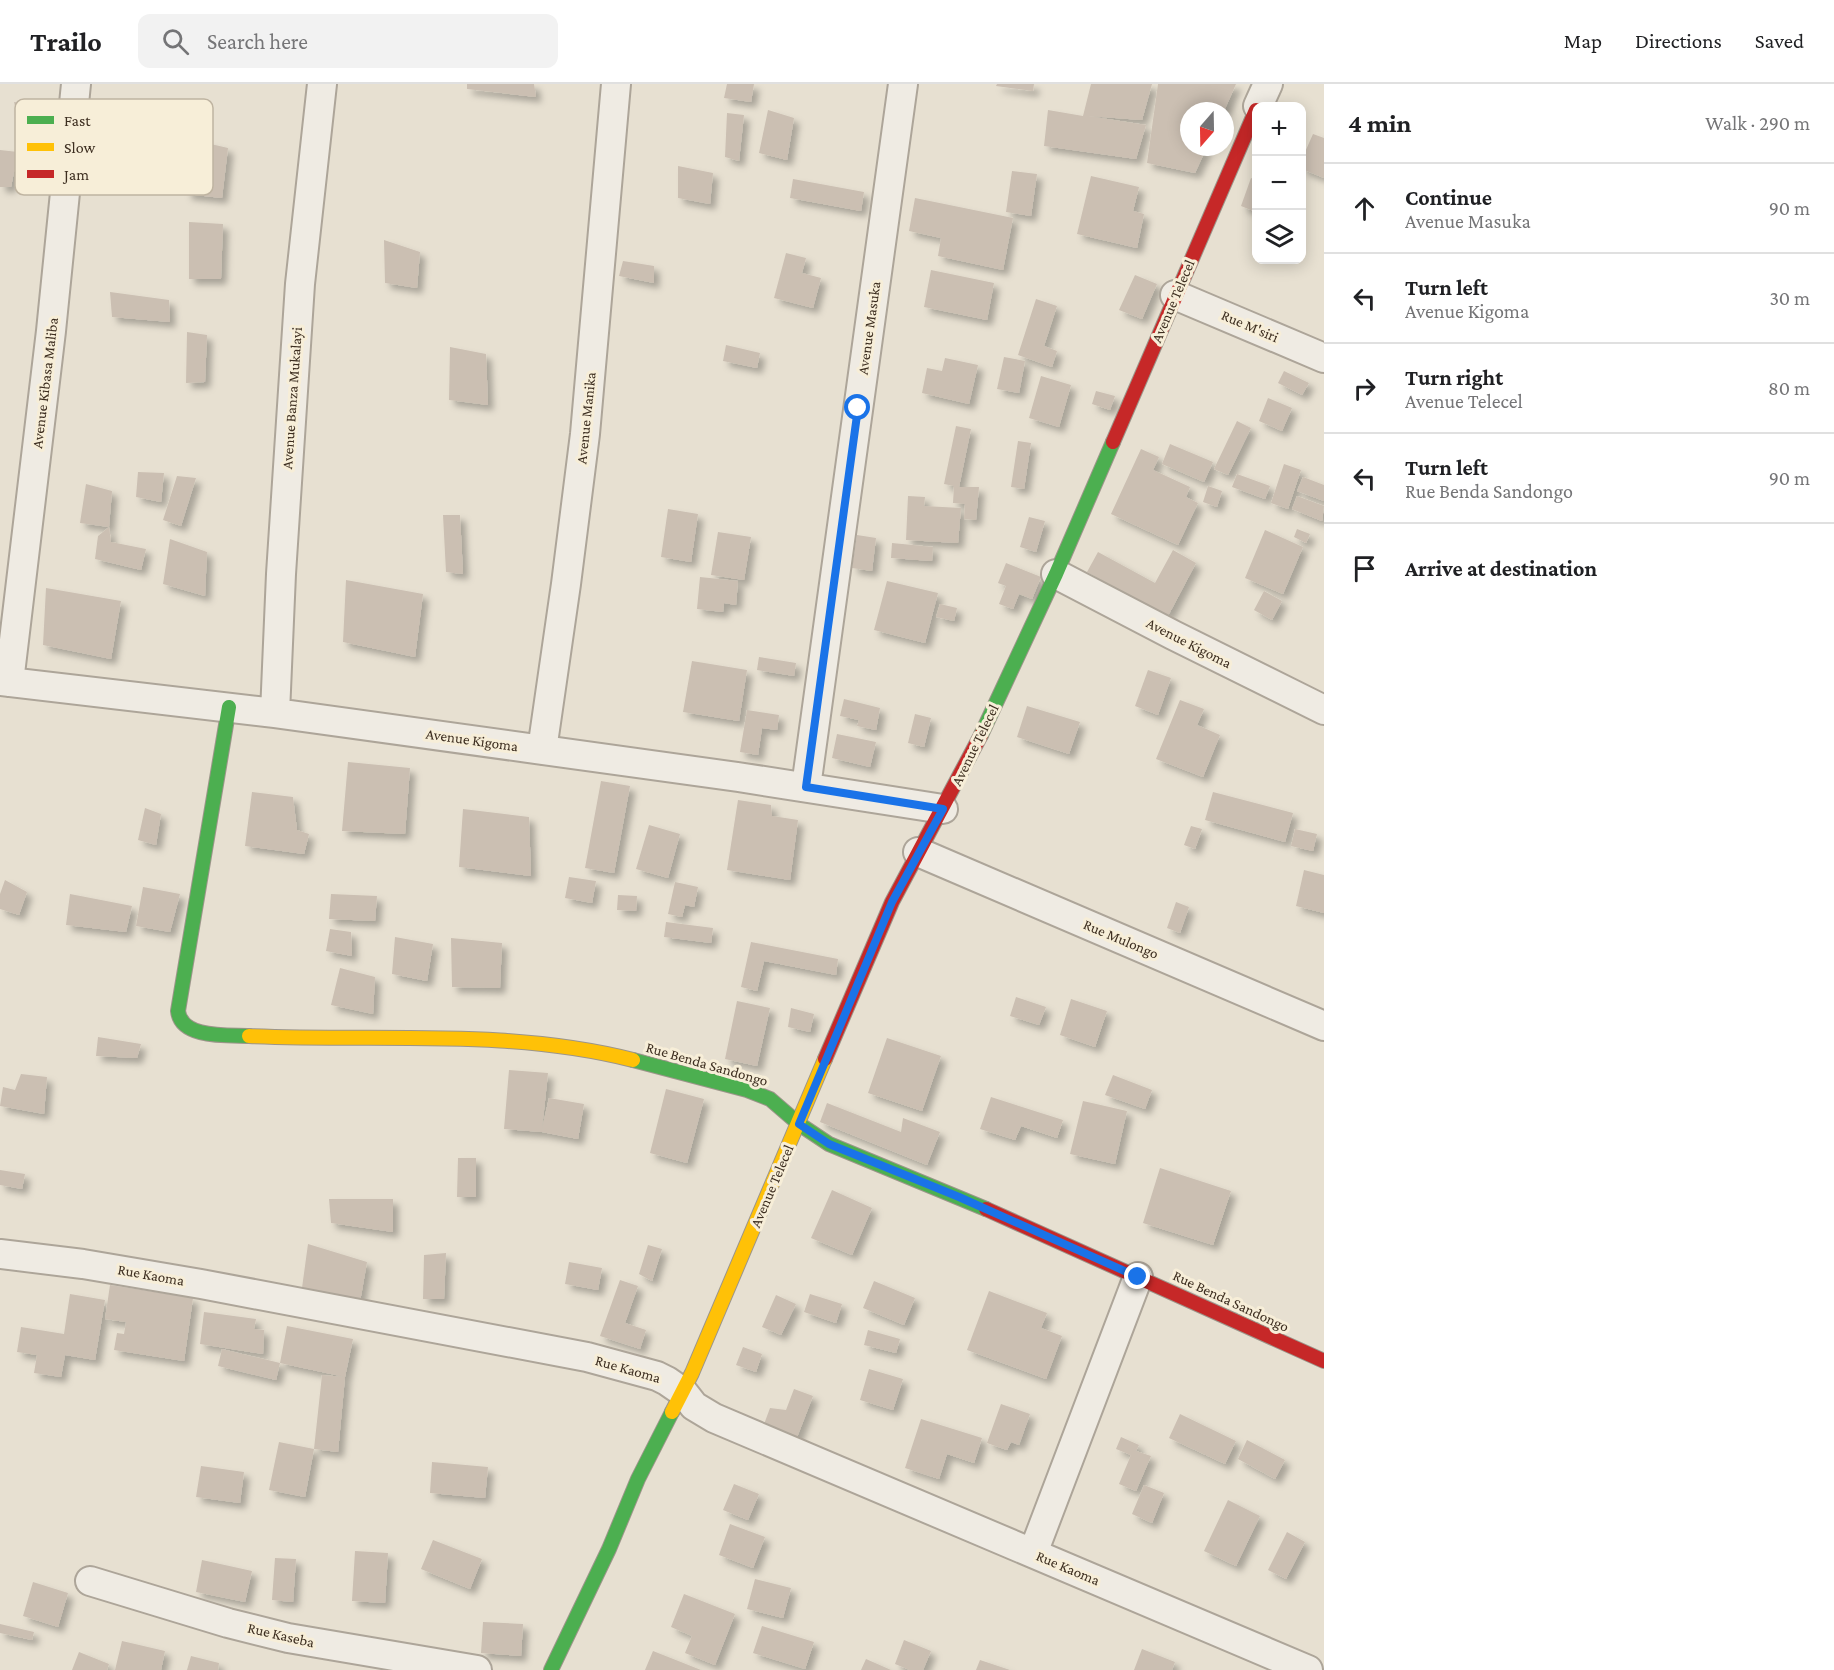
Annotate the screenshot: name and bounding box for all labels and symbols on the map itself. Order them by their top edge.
legend [15,99,213,195]
north arrow [1180,102,1234,156]
text: Fast [64,112,91,129]
text: Slow [64,139,96,156]
text: Jam [62,166,89,184]
street label: Avenue Telecel [1148,257,1198,345]
street label: Avenue Masuka [855,280,883,376]
street label: Rue M'siri [1219,307,1281,345]
street label: Avenue Kibasa Maliba [29,317,61,449]
street label: Avenue Banza Mukalayi [279,326,306,470]
street label: Avenue Manika [573,371,599,465]
route start [844,394,870,420]
street label: Avenue Kigoma [1143,615,1234,672]
street label: Avenue Telecel [948,702,1002,788]
street label: Avenue Kigoma [425,726,519,755]
street label: Rue Mulongo [1081,916,1161,963]
street label: Rue Benda Sandongo [644,1039,770,1090]
street label: Avenue Telecel [747,1142,797,1230]
street label: Rue Kaoma [116,1261,186,1289]
route end [1124,1263,1150,1289]
street label: Rue Benda Sandongo [1170,1267,1291,1336]
street label: Rue Kaoma [593,1352,663,1386]
street label: Rue Kaoma [1034,1547,1102,1589]
street label: Rue Kaseba [246,1620,316,1650]

